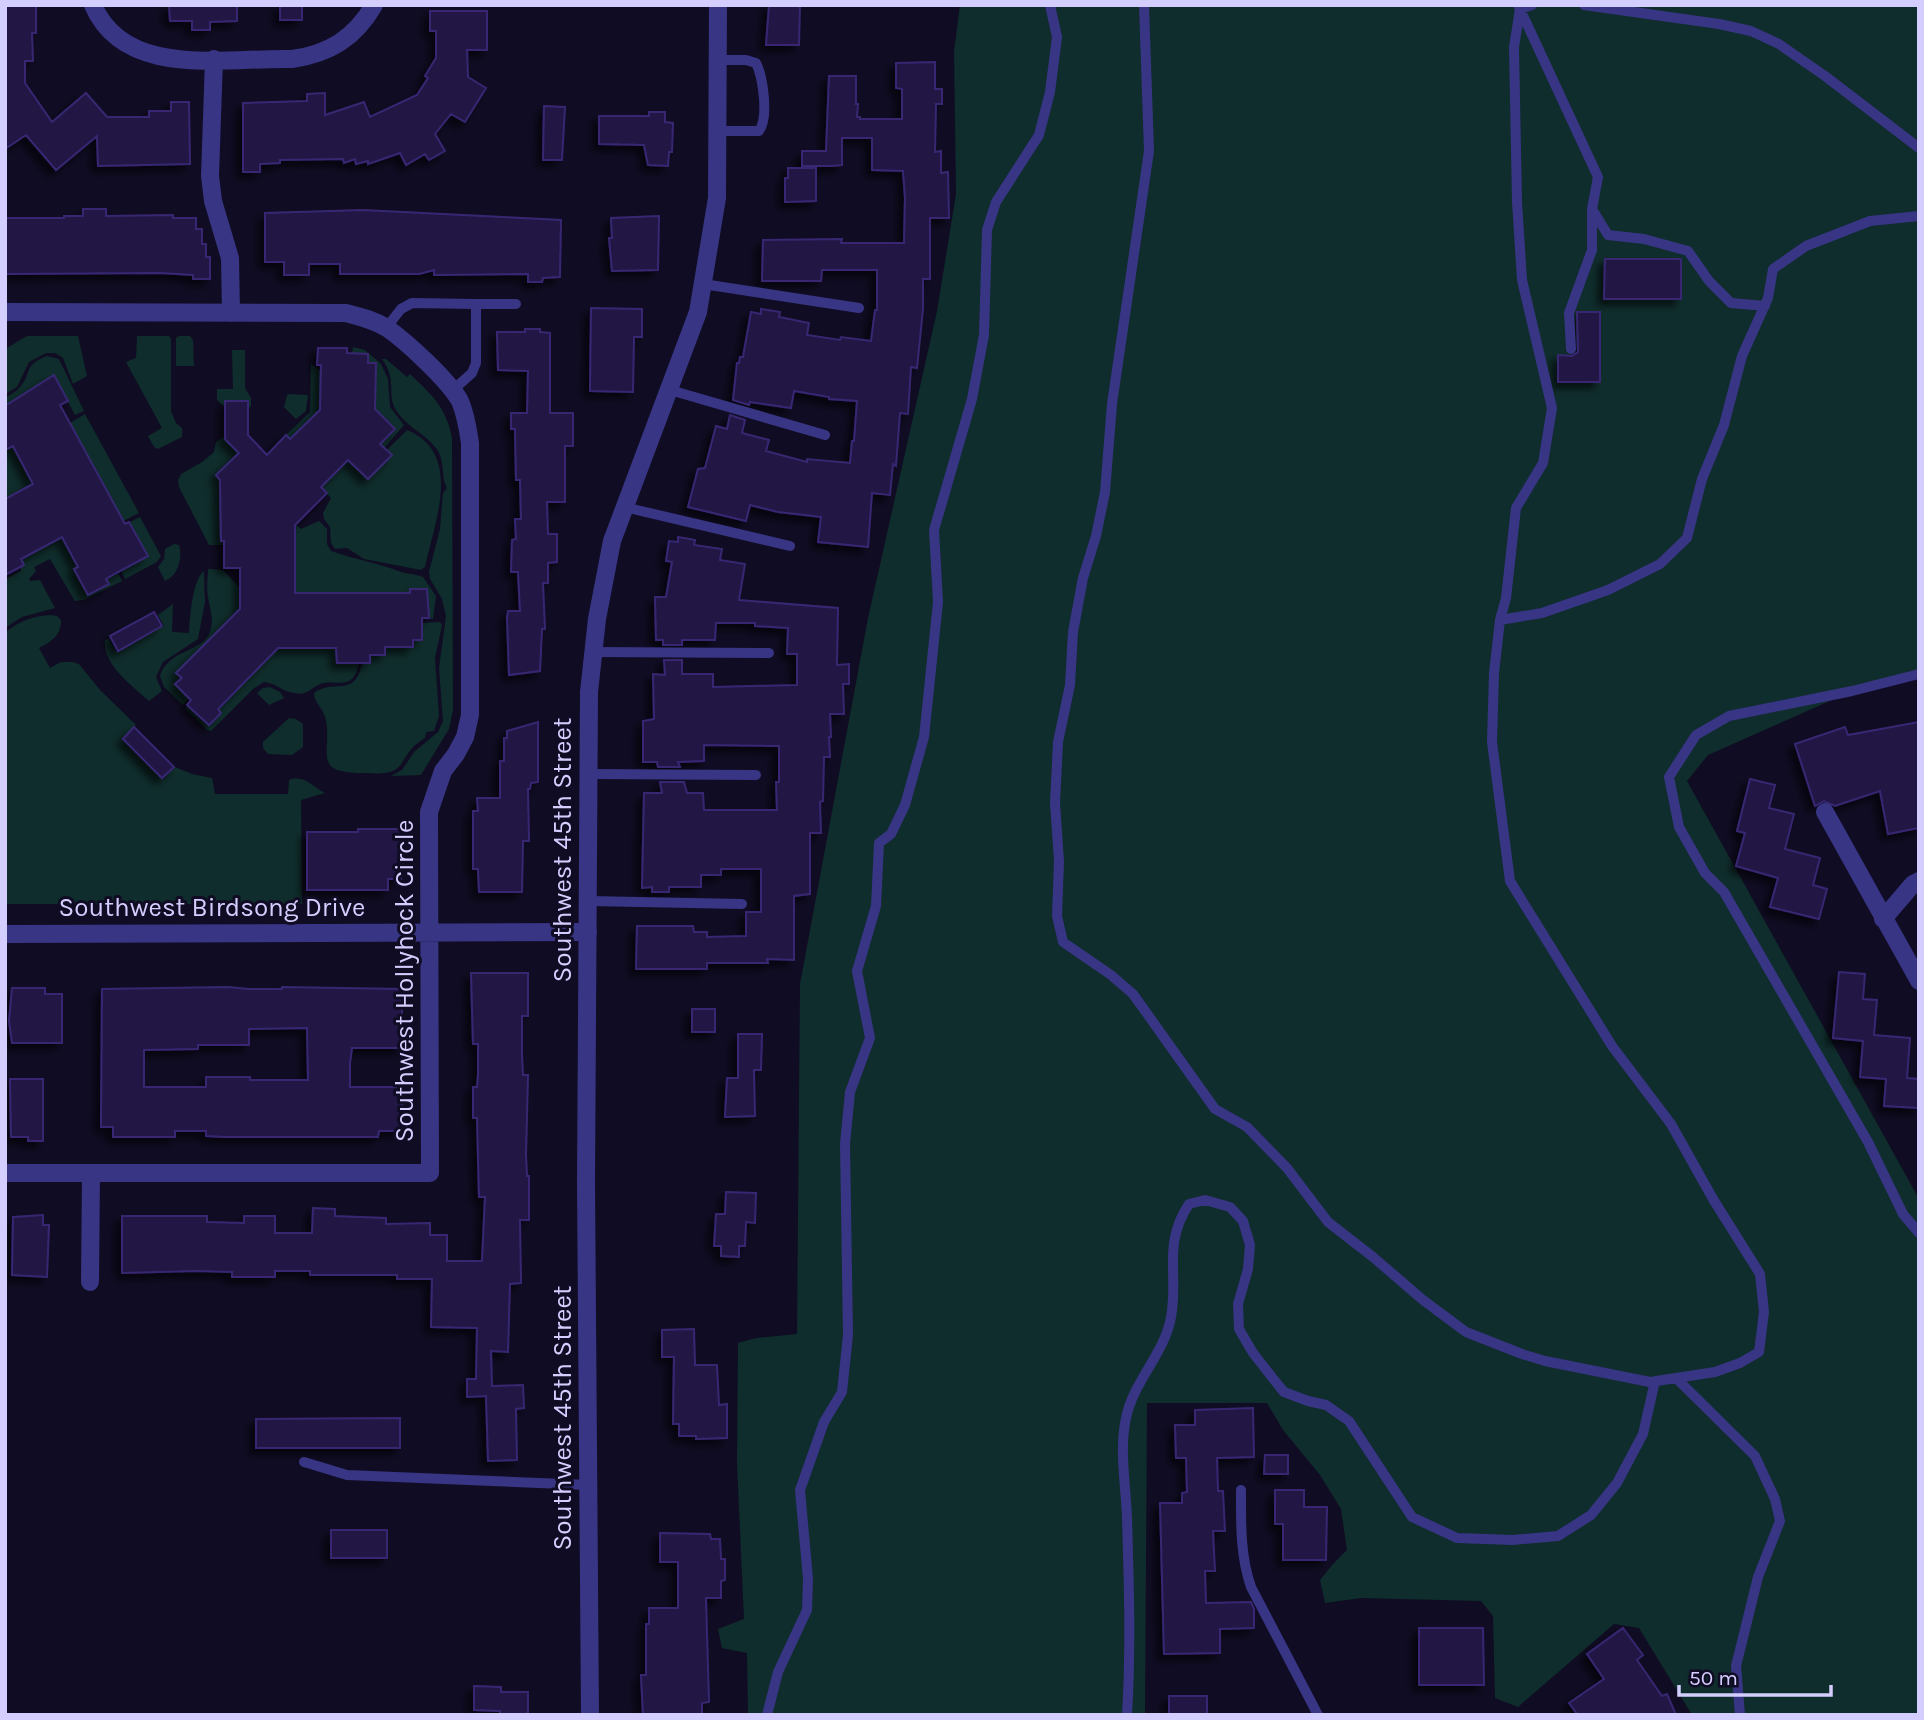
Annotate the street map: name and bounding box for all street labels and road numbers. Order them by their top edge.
street label: Southwest 45th Street [547,717,578,983]
street label: Southwest Hollyhock Circle [389,820,420,1142]
street label: Southwest Birdsong Drive [59,892,365,923]
street label: Southwest 45th Street [547,1285,578,1551]

